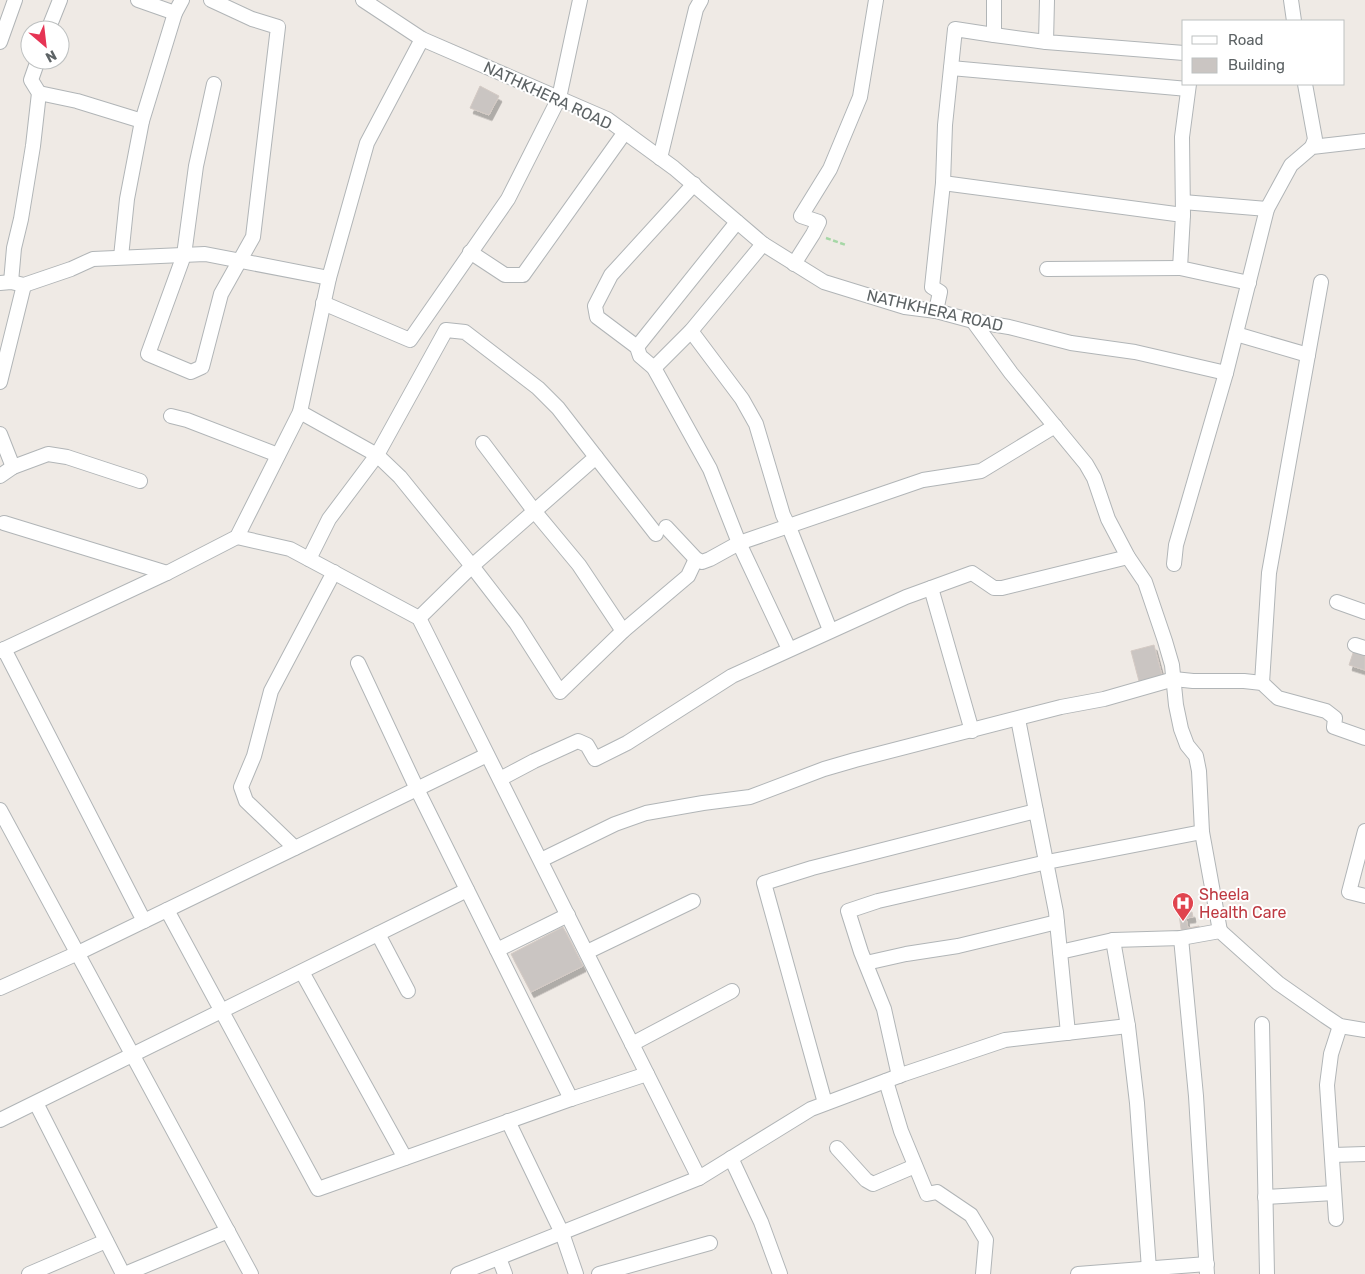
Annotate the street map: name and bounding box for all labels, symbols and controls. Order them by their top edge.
north arrow [20,20,70,70]
legend [1182,20,1345,85]
text: Road [1228,31,1264,49]
text: N [42,46,59,66]
text: Building [1228,56,1285,74]
street label: NATHKHERA ROAD [481,57,615,134]
street label: NATHKHERA ROAD [865,286,1005,335]
place label: Sheela Health Care [1199,885,1286,922]
hospital icon: Sheela Health Care [1171,891,1195,922]

